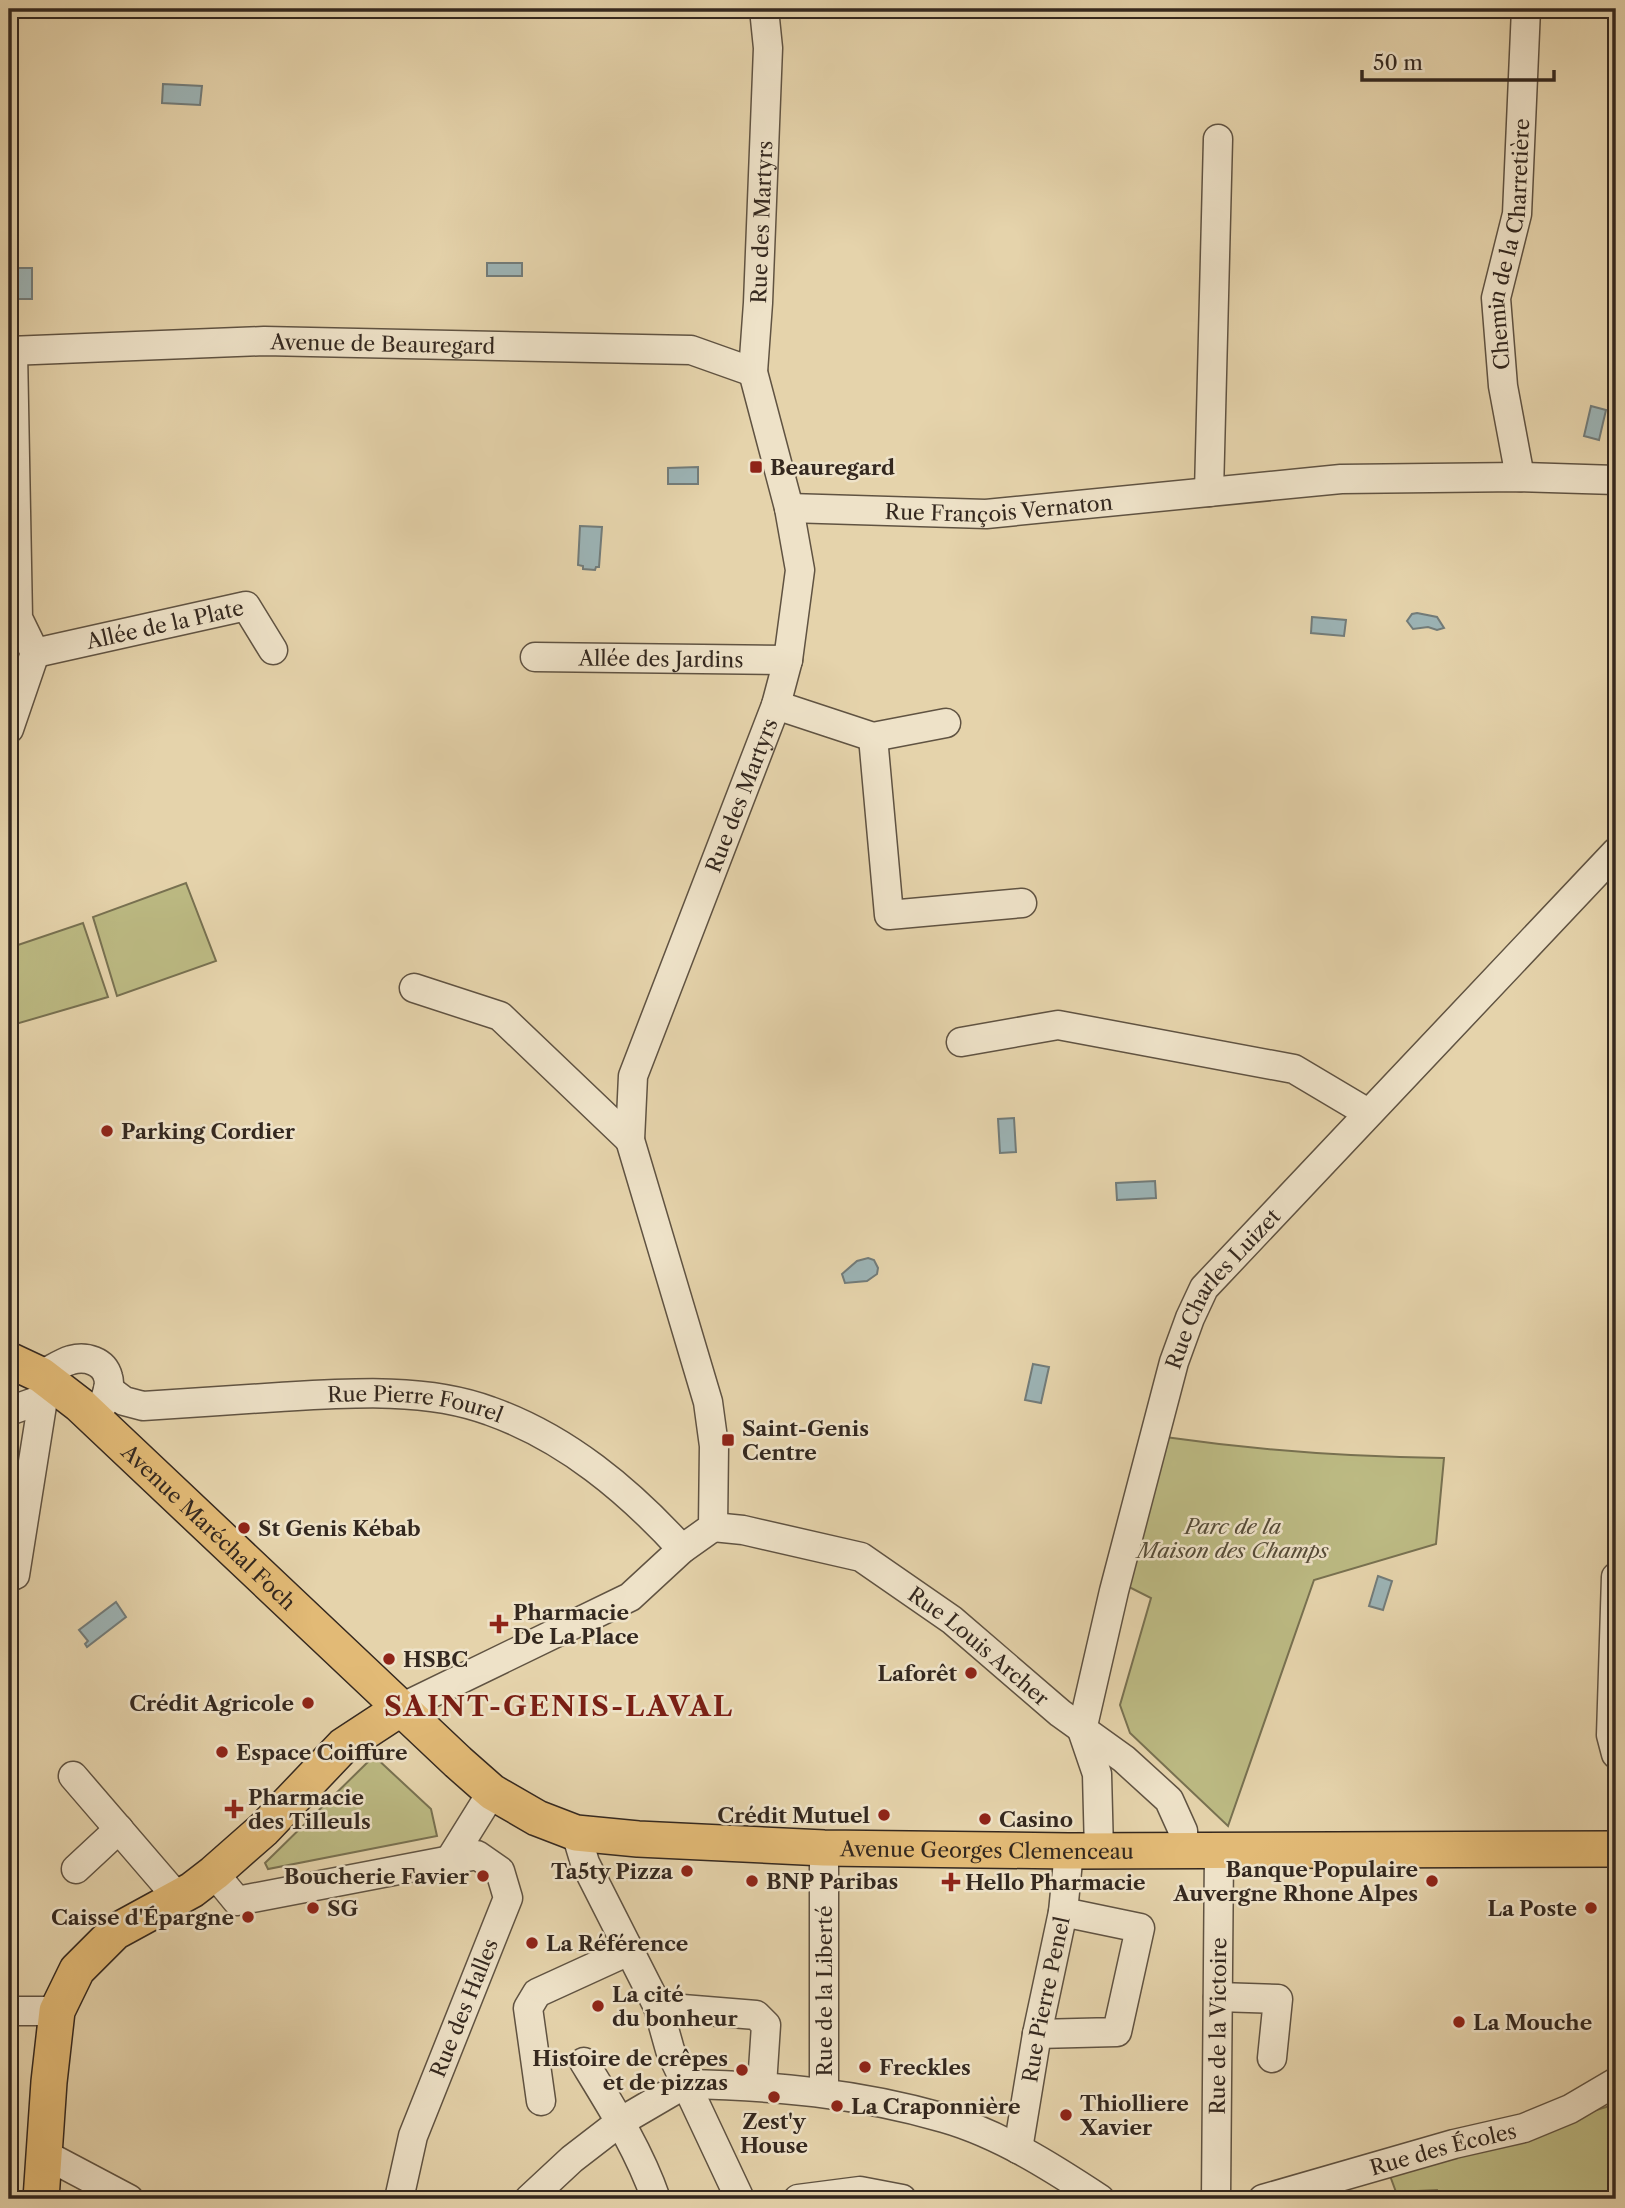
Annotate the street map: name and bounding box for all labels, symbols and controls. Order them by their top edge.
scale bar [1362,38,1555,82]
text: 50 m [1373,50,1423,75]
street label: Chemin de la Charretière [1483,118,1534,371]
street label: Rue des Martyrs [745,140,777,304]
street label: Avenue de Beauregard [269,329,496,358]
place label: Beauregard [770,455,895,480]
marker: Beauregard [748,459,764,475]
street label: Rue François Vernaton [884,489,1114,527]
street label: Allée de la Plate [83,594,246,654]
street label: Allée des Jardins [577,645,744,672]
street label: Rue des Martyrs [700,715,782,876]
place label: Parking Cordier [121,1119,296,1144]
marker: Parking Cordier [99,1123,115,1139]
street label: Rue Charles Luizet [1160,1203,1285,1372]
street label: Rue Pierre Fourel [327,1381,507,1427]
place label: Saint-Genis Centre [742,1416,869,1465]
marker: Saint-Genis Centre [720,1432,736,1448]
street label: Avenue Maréchal Foch [116,1438,301,1615]
park label: Parc de la Maison des Champs [1134,1514,1330,1563]
place label: St Genis Kébab [258,1516,421,1541]
marker: St Genis Kébab [236,1520,252,1536]
street label: Rue Louis Archer [904,1581,1055,1711]
place label: Pharmacie De La Place [513,1600,639,1649]
marker: Pharmacie De La Place [491,1616,507,1632]
place label: HSBC [403,1647,468,1672]
marker: HSBC [381,1651,397,1667]
place label: Laforêt [877,1661,958,1686]
marker: Laforêt [963,1665,979,1681]
district label: SAINT-GENIS-LAVAL [384,1689,734,1723]
place label: Crédit Agricole [129,1691,294,1716]
marker: Crédit Agricole [300,1695,316,1711]
place label: Espace Coiffure [236,1740,407,1765]
marker: Espace Coiffure [214,1744,230,1760]
place label: Pharmacie des Tilleuls [248,1785,371,1834]
marker: Pharmacie des Tilleuls [226,1801,242,1817]
place label: Crédit Mutuel [717,1803,870,1828]
marker: Crédit Mutuel [876,1807,892,1823]
place label: Casino [999,1807,1073,1832]
marker: Casino [977,1811,993,1827]
street label: Avenue Georges Clemenceau [839,1836,1134,1864]
place label: Banque Populaire Auvergne Rhone Alpes [1173,1857,1418,1906]
place label: Ta5ty Pizza [551,1859,674,1884]
marker: Ta5ty Pizza [679,1863,695,1879]
place label: Boucherie Favier [284,1864,470,1889]
marker: Boucherie Favier [475,1868,491,1884]
place label: BNP Paribas [766,1869,898,1894]
place label: Hello Pharmacie [965,1870,1146,1895]
marker: BNP Paribas [744,1873,760,1889]
marker: Banque Populaire Auvergne Rhone Alpes [1424,1873,1440,1889]
marker: Hello Pharmacie [943,1874,959,1890]
place label: SG [327,1896,358,1921]
place label: La Poste [1487,1896,1577,1921]
marker: SG [305,1900,321,1916]
marker: La Poste [1583,1900,1599,1916]
place label: Caisse d'Épargne [51,1905,234,1930]
street label: Rue de la Liberté [812,1905,837,2077]
marker: Caisse d'Épargne [240,1909,256,1925]
street label: Rue Pierre Penel [1017,1914,1074,2084]
place label: La Référence [546,1931,688,1956]
street label: Rue des Halles [425,1935,503,2081]
marker: La Référence [524,1935,540,1951]
street label: Rue de la Victoire [1204,1937,1231,2115]
place label: La cité du bonheur [612,1982,738,2031]
marker: La cité du bonheur [590,1998,606,2014]
place label: La Mouche [1473,2010,1592,2035]
marker: La Mouche [1451,2014,1467,2030]
place label: Histoire de crêpes et de pizzas [532,2046,728,2095]
place label: Freckles [879,2055,971,2080]
marker: Freckles [857,2059,873,2075]
marker: Histoire de crêpes et de pizzas [734,2062,750,2078]
marker: Zest'y House [766,2089,782,2105]
place label: Thiolliere Xavier [1079,2091,1189,2140]
place label: La Craponnière [851,2094,1021,2119]
marker: La Craponnière [829,2098,845,2114]
marker: Thiolliere Xavier [1058,2107,1074,2123]
place label: Zest'y House [740,2109,808,2158]
street label: Rue des Écoles [1367,2118,1519,2180]

